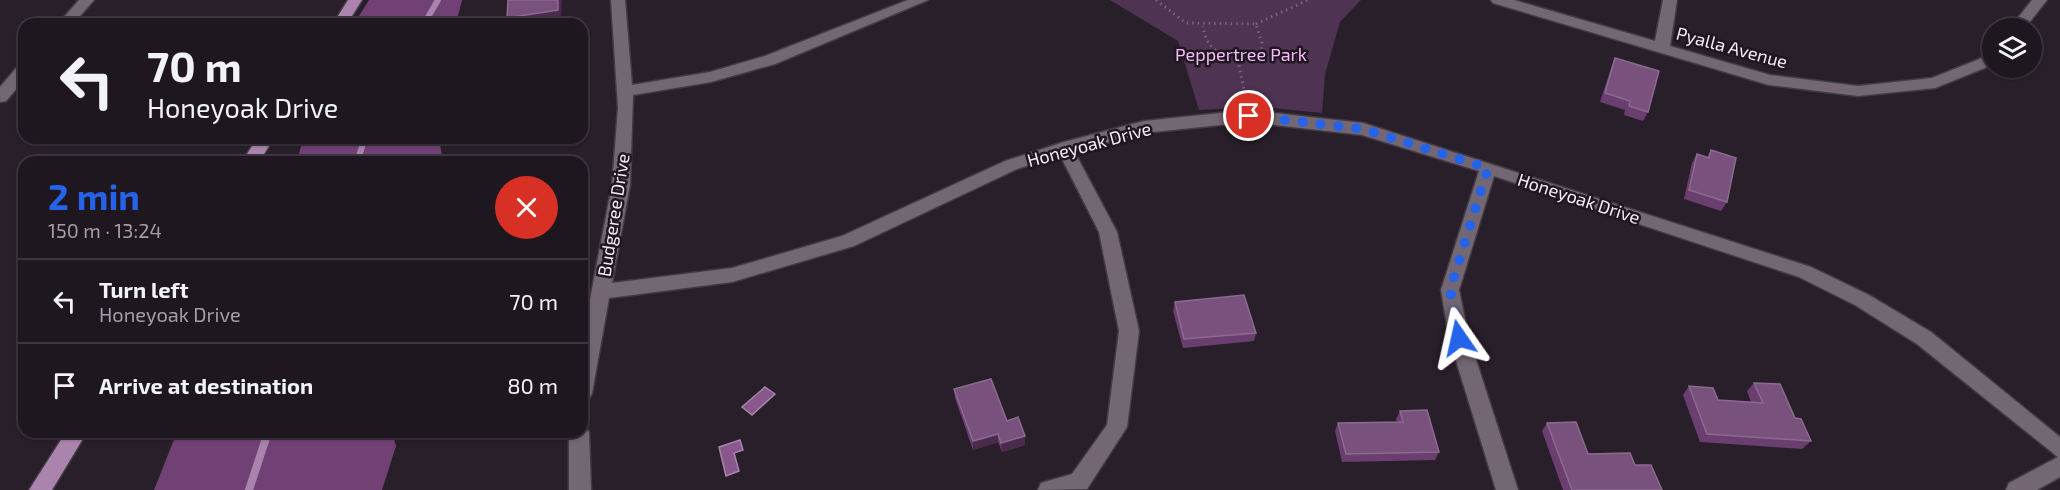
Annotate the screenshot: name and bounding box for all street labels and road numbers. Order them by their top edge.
street label: Pyalla Avenue [1674,22,1790,72]
street label: Honeyoak Drive [1025,117,1153,171]
street label: Budgeree Drive [592,152,634,278]
street label: Honeyoak Drive [1515,168,1643,228]

